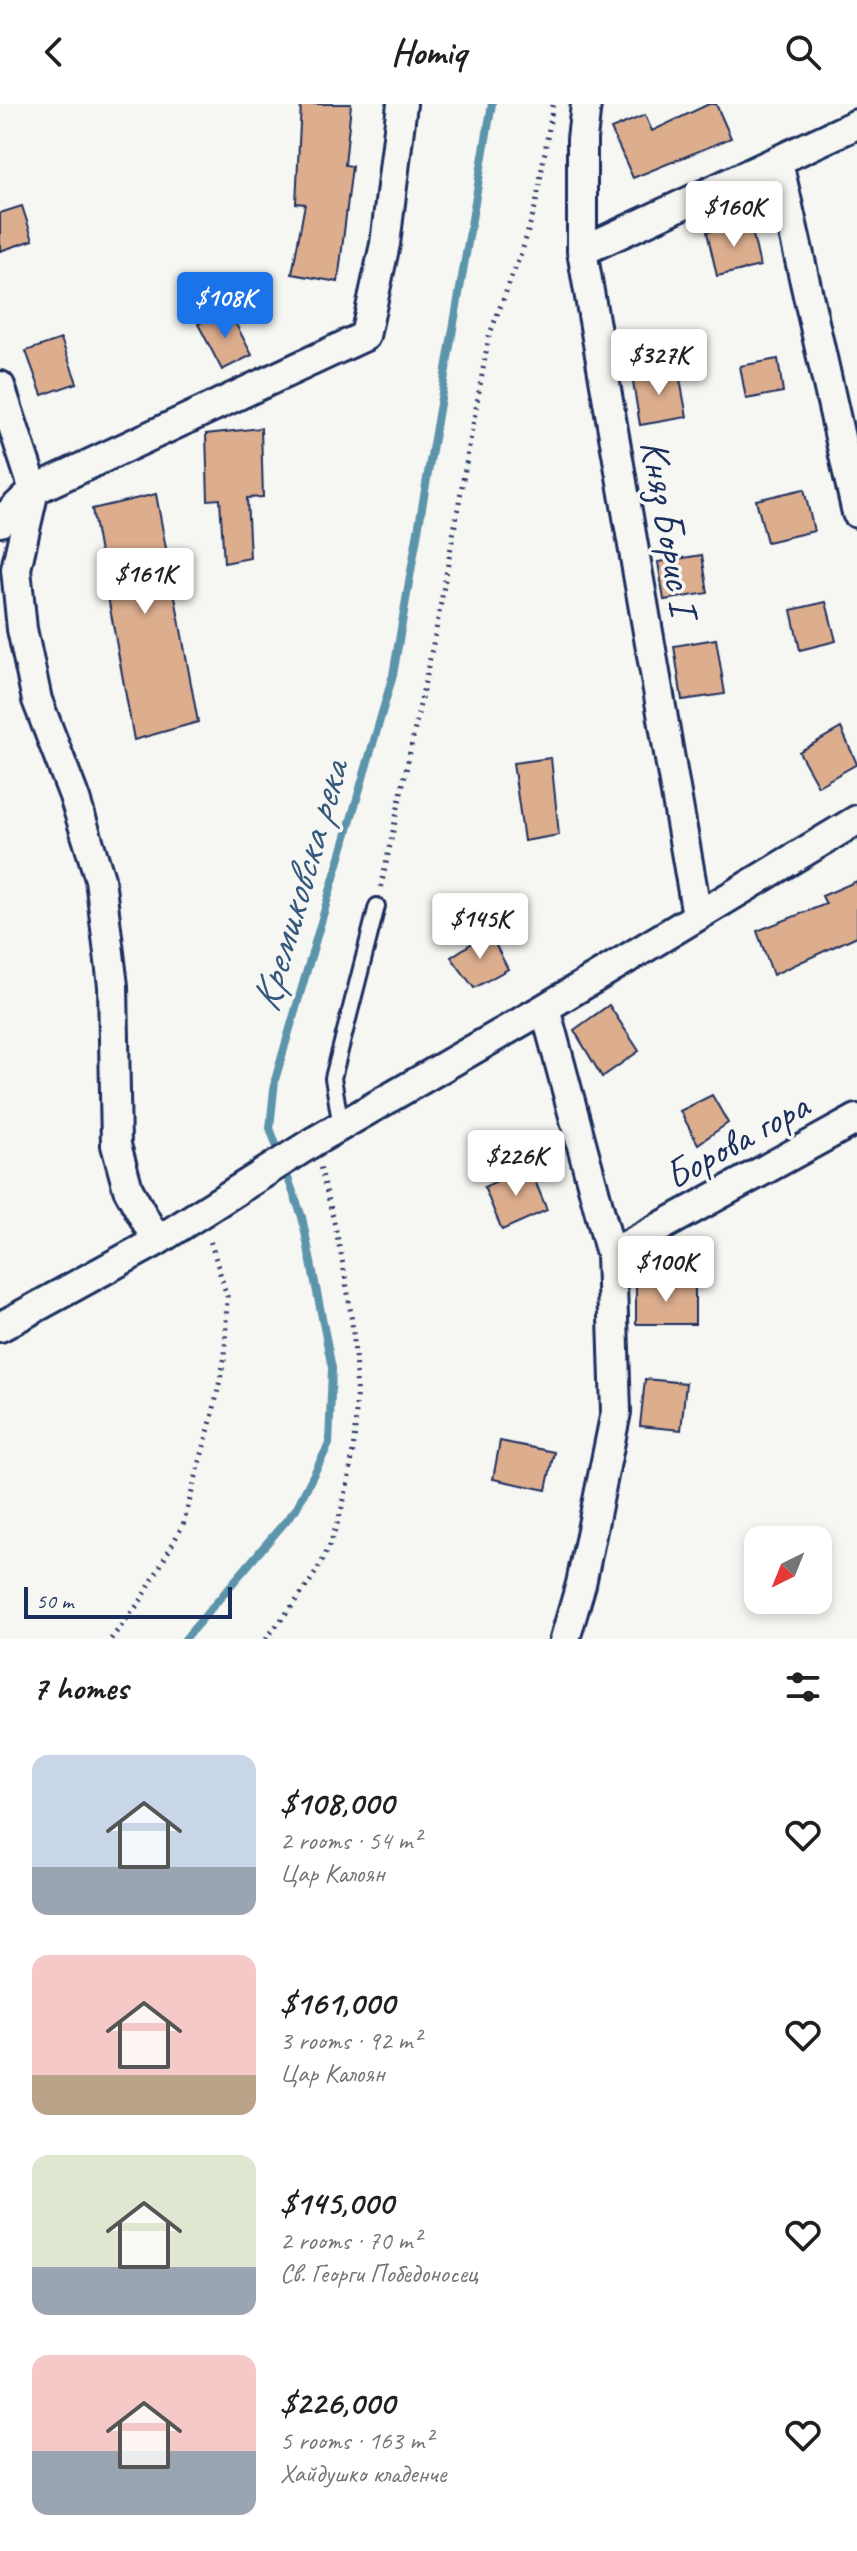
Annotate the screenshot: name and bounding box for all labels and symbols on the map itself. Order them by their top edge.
pin: $160K [678,181,790,249]
pin: $108K [169,272,281,340]
pin: $327K [603,329,715,397]
street label: Княз Борис I [629,436,710,627]
pin: $161K [89,548,201,616]
water label: Кремиковска река [238,751,362,1017]
pin: $145K [424,893,536,961]
street label: Борова гора [656,1080,820,1201]
pin: $226K [460,1130,572,1198]
pin: $100K [610,1236,722,1304]
north arrow [744,1526,832,1614]
scale bar [24,1583,232,1619]

